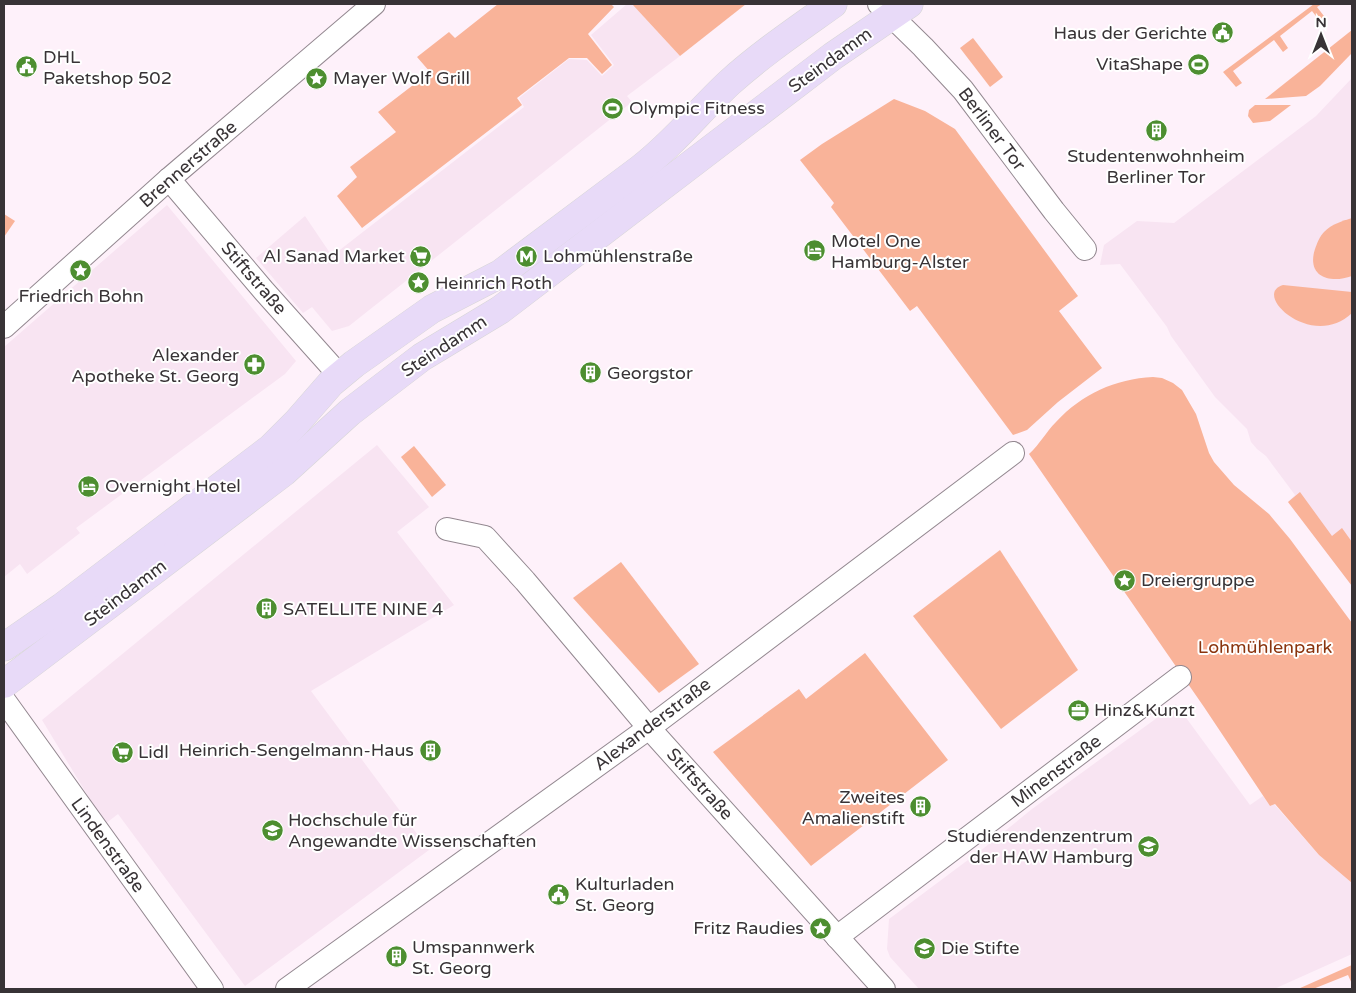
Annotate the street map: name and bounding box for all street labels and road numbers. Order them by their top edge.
street label: Steindamm [784,22,876,98]
street label: Berliner Tor [953,83,1031,175]
street label: Brennerstraße [135,116,241,212]
street label: Stiftstraße [216,237,292,319]
street label: Steindamm [397,310,491,382]
street label: Steindamm [79,555,171,631]
street label: Alexanderstraße [589,673,715,775]
street label: Minenstraße [1006,730,1106,812]
street label: Stiftstraße [662,743,738,825]
street label: Lindenstraße [66,793,150,897]

